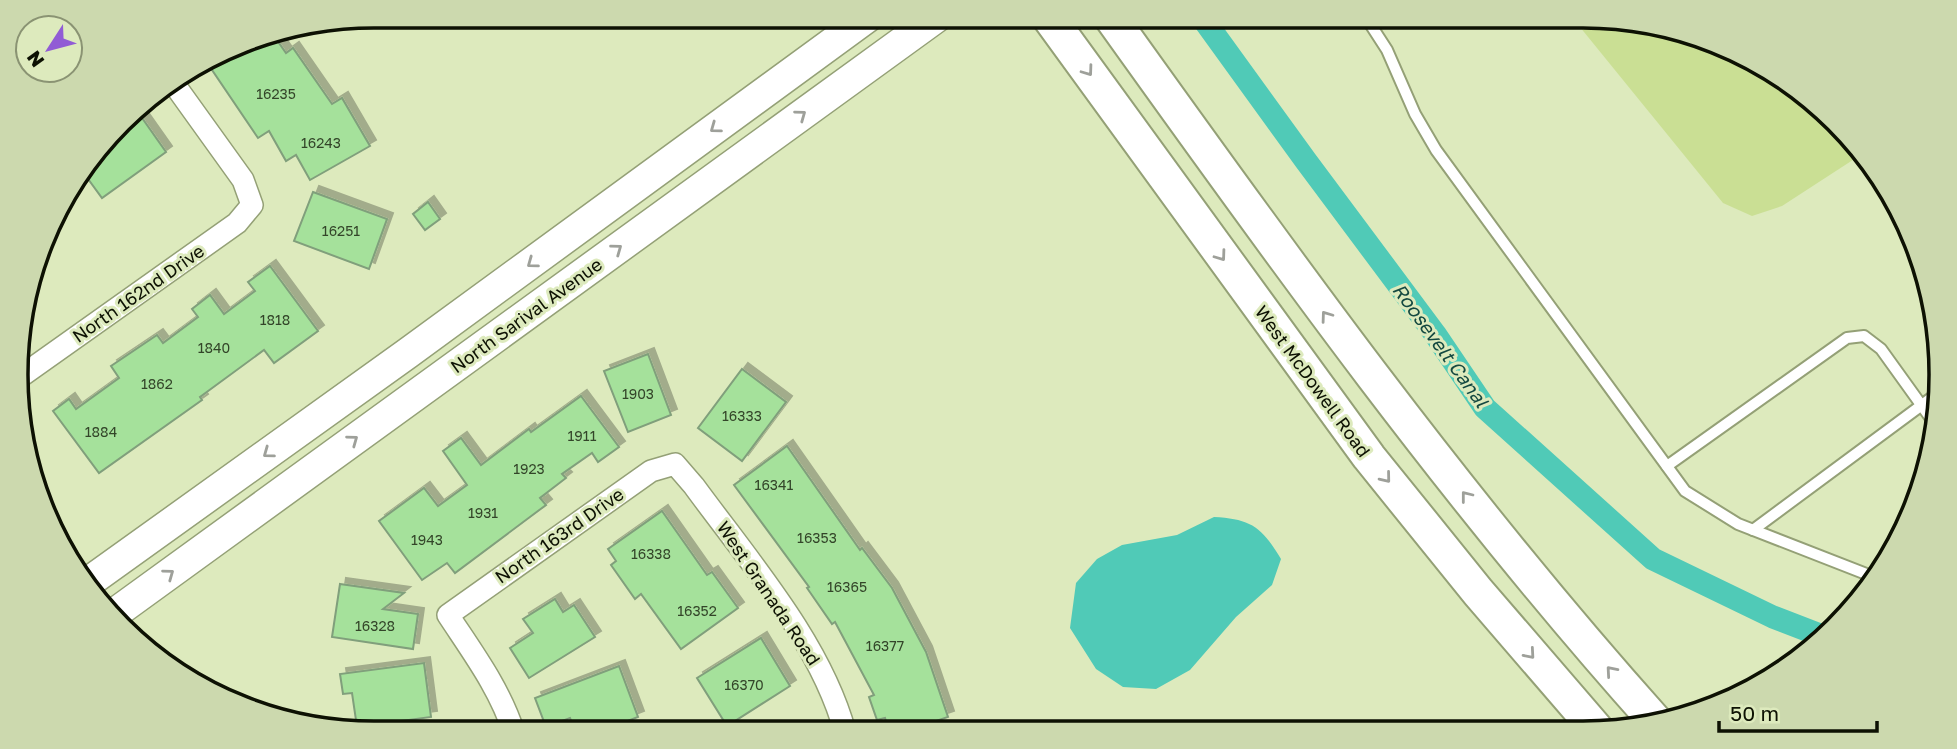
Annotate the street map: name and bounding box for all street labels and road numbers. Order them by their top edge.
street label: North 162nd Drive [68,239,208,347]
street label: North Sarival Avenue [446,253,606,377]
street label: West McDowell Road [1251,301,1375,461]
street label: North 163rd Drive [491,482,627,588]
street label: West Granada Road [713,517,825,669]

